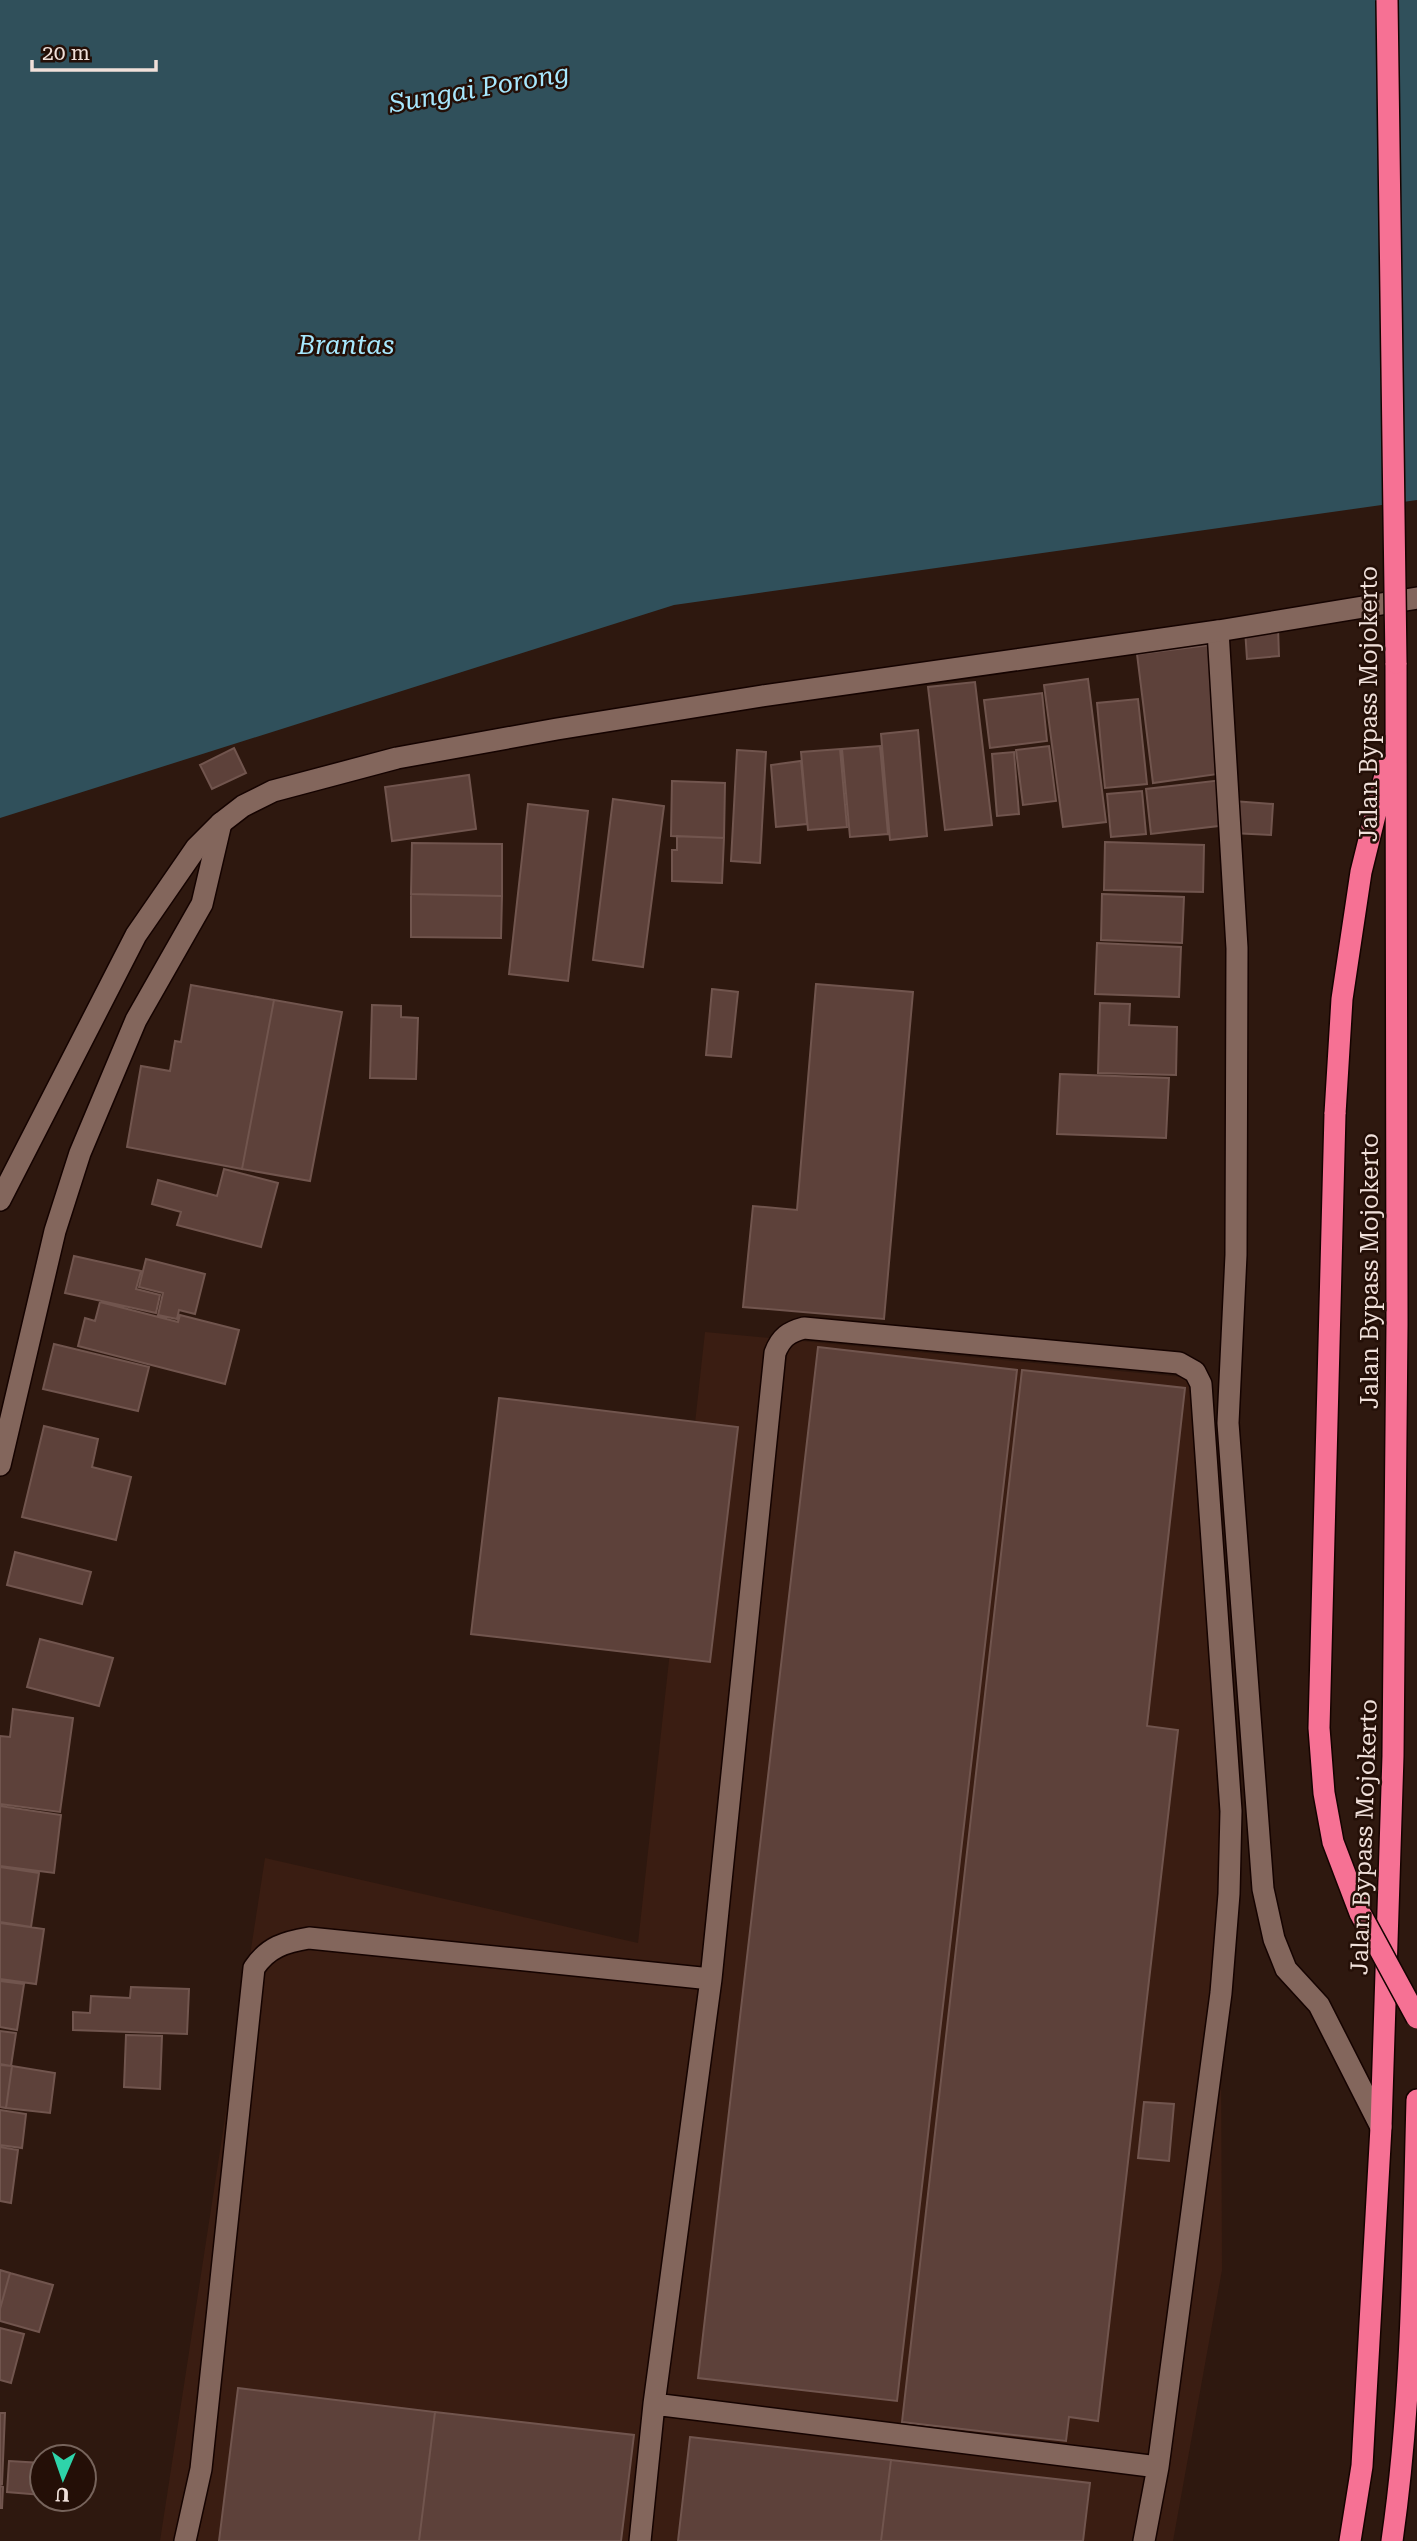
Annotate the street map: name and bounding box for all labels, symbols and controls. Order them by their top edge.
scale bar [32,28,156,72]
text: 20 m [42,41,90,65]
water label: Sungai Porong [386,57,572,119]
water label: Brantas [297,330,394,360]
street label: Jalan Bypass Mojokerto [1355,566,1383,842]
street label: Jalan Bypass Mojokerto [1356,1133,1384,1409]
street label: Jalan Bypass Mojokerto [1345,1699,1383,1975]
north arrow [28,2443,98,2513]
text: U [54,2483,70,2506]

